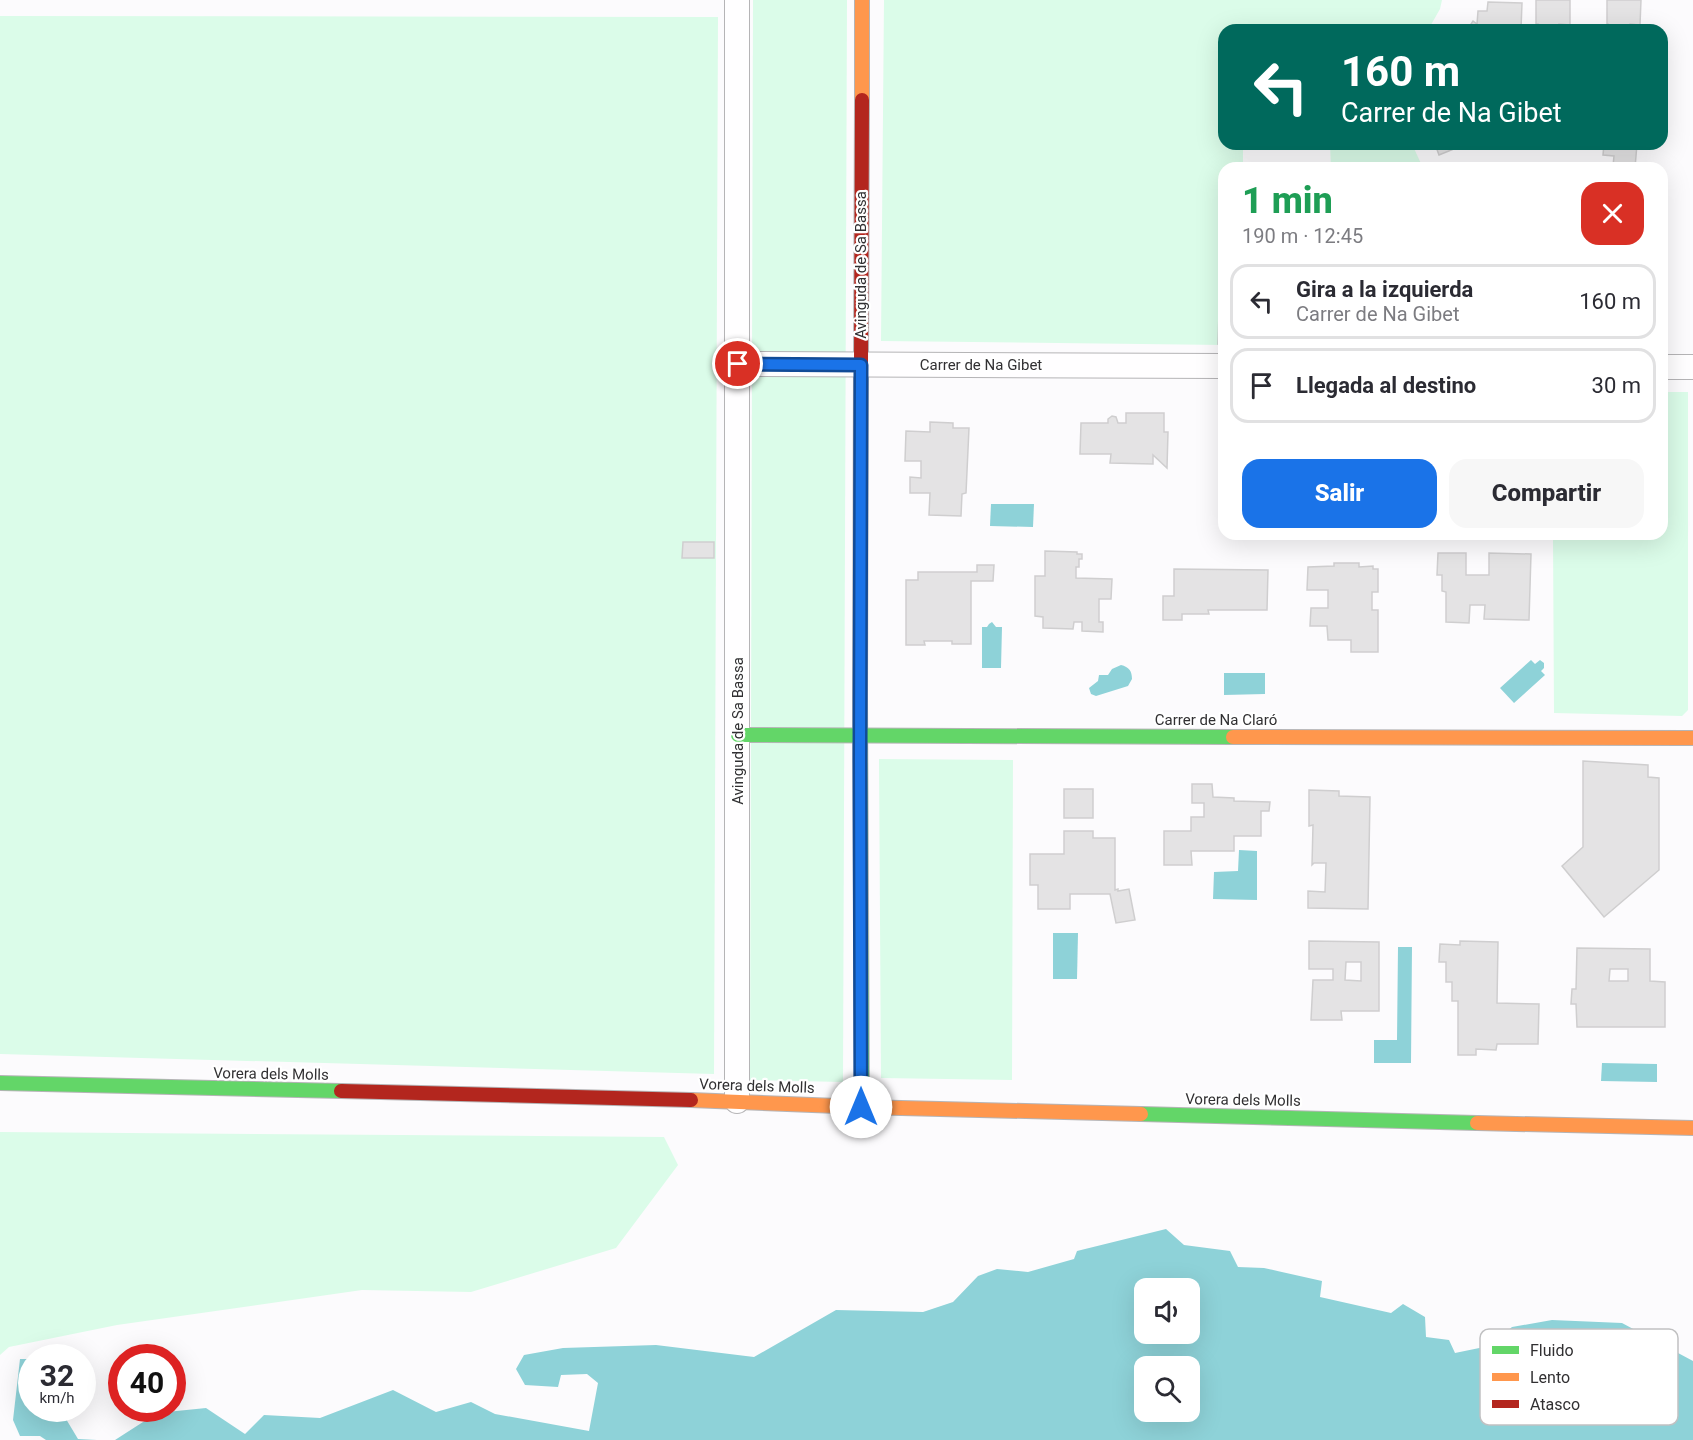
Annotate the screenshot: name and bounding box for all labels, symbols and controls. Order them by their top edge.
text: 160 m [1341,47,1460,96]
icon: left [1242,48,1320,126]
text: Carrer de Na Gibet [1341,97,1562,129]
text: 1 min [1242,180,1333,222]
button: close [1581,182,1644,245]
street label: Avinguda de Sa Bassa [852,191,870,339]
text: 190 m · 12:45 [1242,224,1363,248]
text: Gira a la izquierda [1296,277,1473,302]
icon: left [1245,285,1278,318]
text: 160 m [1579,289,1641,314]
text: Carrer de Na Gibet [1296,302,1459,326]
pin [712,338,763,389]
icon: arrive [721,347,754,380]
street label: Carrer de Na Gibet [920,356,1042,374]
icon: arrive [1245,369,1278,402]
text: Llegada al destino [1296,373,1476,398]
text: 30 m [1592,373,1641,398]
button: Salir [1242,459,1437,528]
button: Compartir [1449,459,1644,528]
street label: Avinguda de Sa Bassa [729,657,747,805]
street label: Carrer de Na Claró [1155,711,1277,729]
street label: Vorera dels Molls [213,1064,329,1084]
street label: Vorera dels Molls [699,1075,815,1097]
position arrow [829,1075,893,1139]
street label: Vorera dels Molls [1185,1090,1301,1110]
map controls [1134,1278,1200,1422]
button: sound [1134,1278,1200,1344]
legend [1480,1329,1678,1425]
text: Fluido [1530,1341,1574,1360]
speed limit sign: 40 [108,1344,186,1422]
button: search [1134,1356,1200,1422]
text: 32 [40,1358,74,1393]
text: Lento [1530,1368,1570,1387]
text: km/h [39,1389,75,1407]
text: Atasco [1530,1395,1580,1414]

